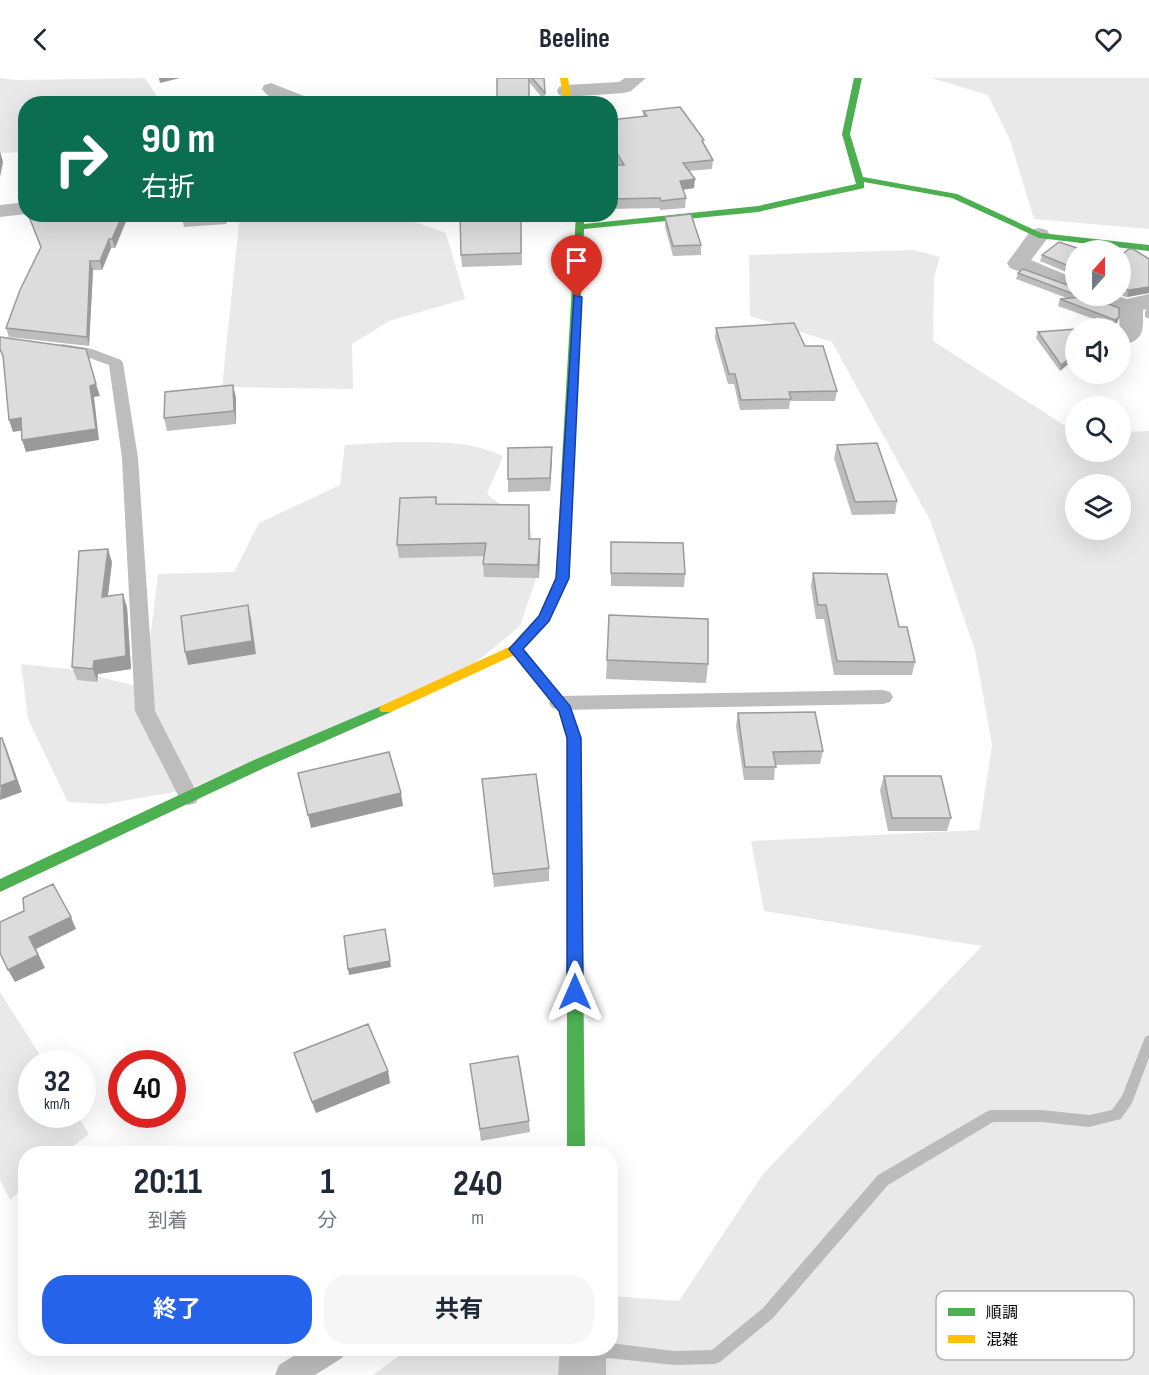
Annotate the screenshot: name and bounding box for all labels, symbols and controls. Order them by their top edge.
icon: back [24,23,57,56]
text: Beeline [539,23,610,55]
icon: heart [1092,23,1125,56]
text: 90 m [141,114,215,165]
icon: right [42,120,120,198]
text: 右折 [141,172,195,204]
pin [551,235,602,297]
north arrow [1065,240,1131,306]
map controls [1065,240,1131,540]
icon: arrive [560,244,593,277]
button: sound [1065,318,1131,384]
button: search [1065,396,1131,462]
button: layers [1065,474,1131,540]
position arrow [543,960,607,1024]
speed limit sign: 40 [108,1050,186,1128]
text: 32 [44,1064,70,1100]
text: km/h [44,1095,70,1114]
text: 20:11 [133,1161,202,1204]
text: 1 [321,1161,335,1204]
text: 240 [453,1163,503,1206]
text: m [471,1206,484,1230]
text: 到着 [148,1209,188,1233]
text: 分 [318,1209,338,1233]
button: 終了 [42,1275,312,1344]
button: 共有 [324,1275,594,1344]
legend [936,1291,1134,1360]
text: 順調 [986,1304,1018,1323]
text: 混雑 [986,1331,1018,1350]

